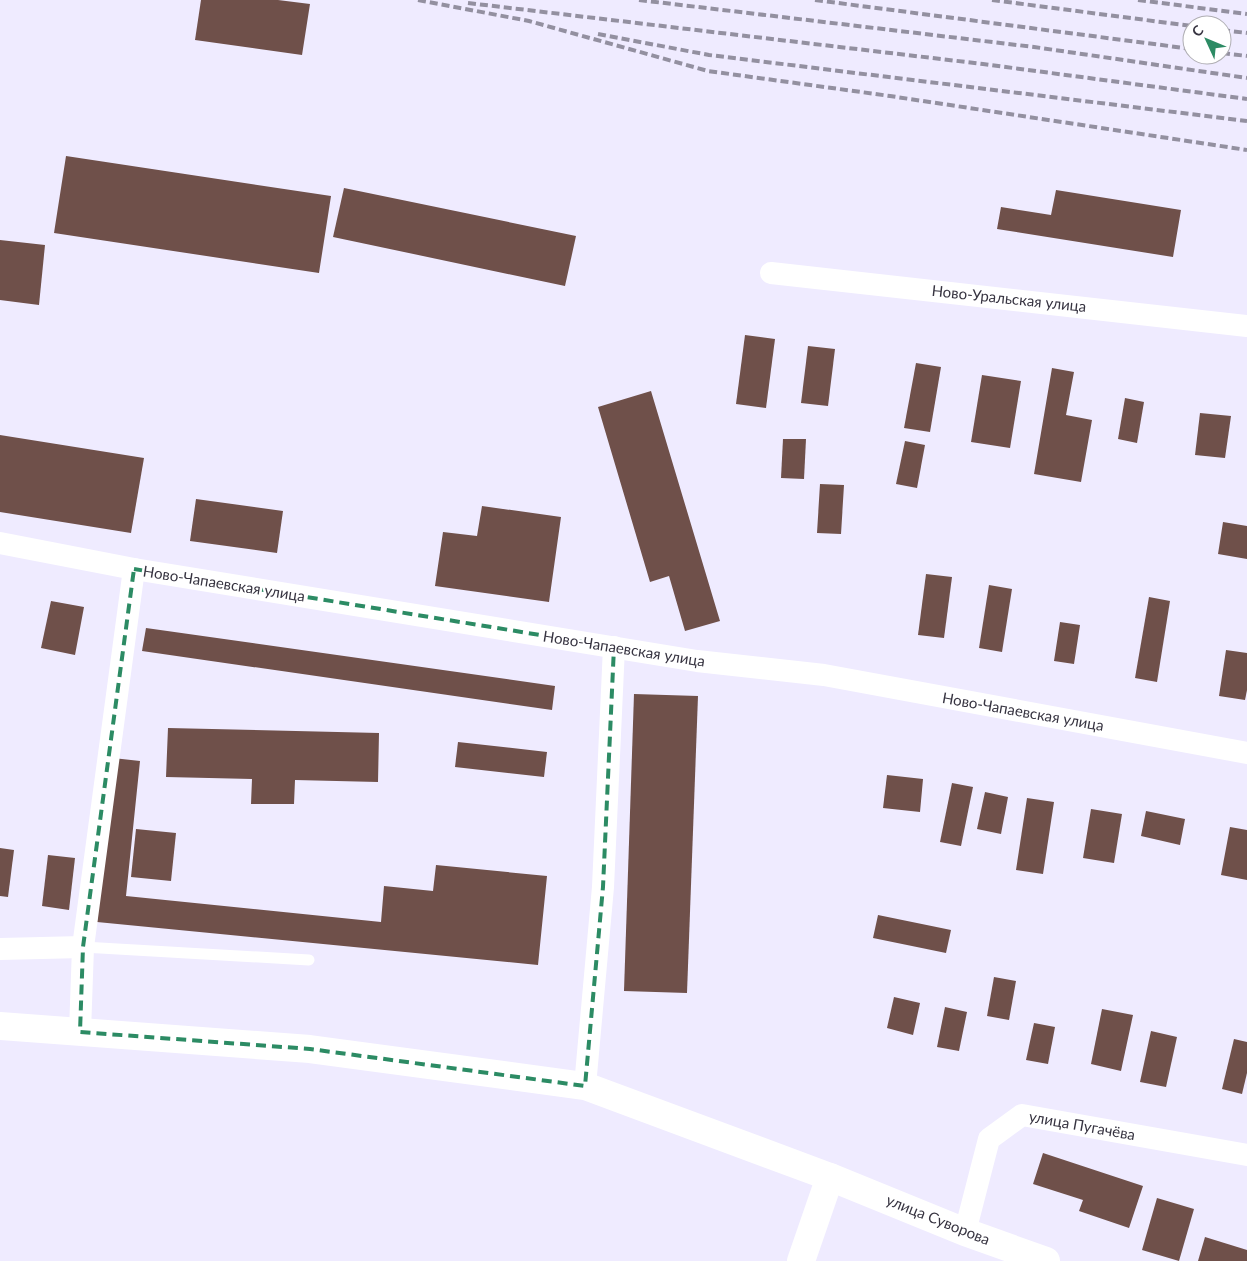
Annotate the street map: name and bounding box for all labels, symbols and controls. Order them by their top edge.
north arrow [1182,15,1232,65]
text: С [1188,21,1207,40]
street label: Ново-Уральская улица [931,281,1087,315]
street label: Ново-Чапаевская улица [142,561,306,605]
street label: Ново-Чапаевская улица [542,626,706,670]
street label: Ново-Чапаевская улица [941,688,1105,734]
street label: улица Пугачёва [1028,1107,1137,1143]
street label: улица Суворова [884,1190,993,1248]

